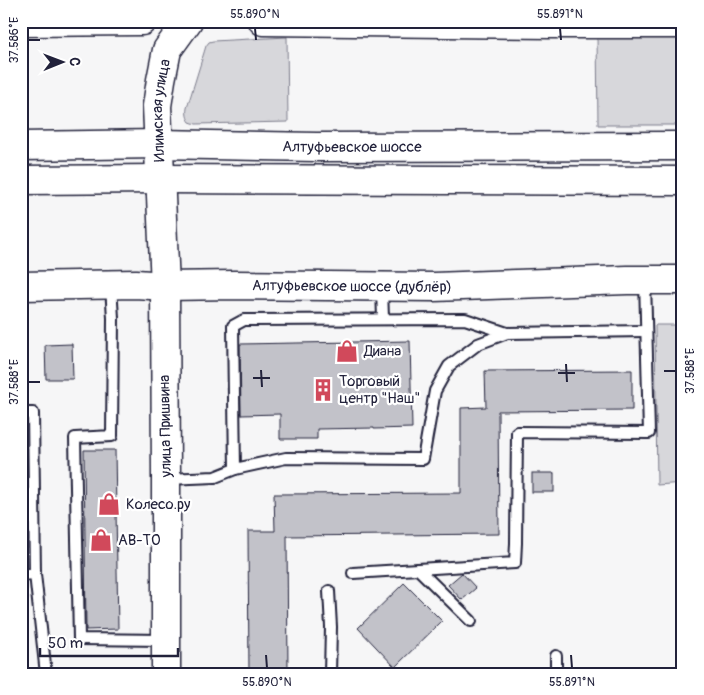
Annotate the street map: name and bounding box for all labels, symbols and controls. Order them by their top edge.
text: 55.890°N [230,7,280,22]
text: 55.891°N [537,7,583,22]
text: 37.586°E [7,17,22,63]
north arrow [38,38,88,88]
text: С [66,57,83,67]
street label: Илимская улица [148,57,175,162]
street label: Алтуфьевское шоссе [282,137,422,157]
street label: Алтуфьевское шоссе (дублёр) [252,276,452,297]
shop icon: Диана [334,338,360,364]
place label: Диана [363,342,401,361]
text: 37.588°E [683,348,698,394]
text: 37.588°E [7,359,22,405]
place label: Торговый центр "Наш" [339,372,420,408]
street label: улица Пришвина [155,375,176,478]
building icon: Торговый центр "Наш" [310,377,336,403]
shop icon: Колесо.ру [96,491,122,517]
place label: Колесо.ру [126,495,191,514]
shop icon: АВ-ТО [88,527,114,553]
place label: АВ-ТО [118,531,160,550]
scale bar [40,625,178,657]
text: 50 m [48,634,83,653]
text: 55.890°N [242,675,292,690]
text: 55.891°N [549,675,595,690]

